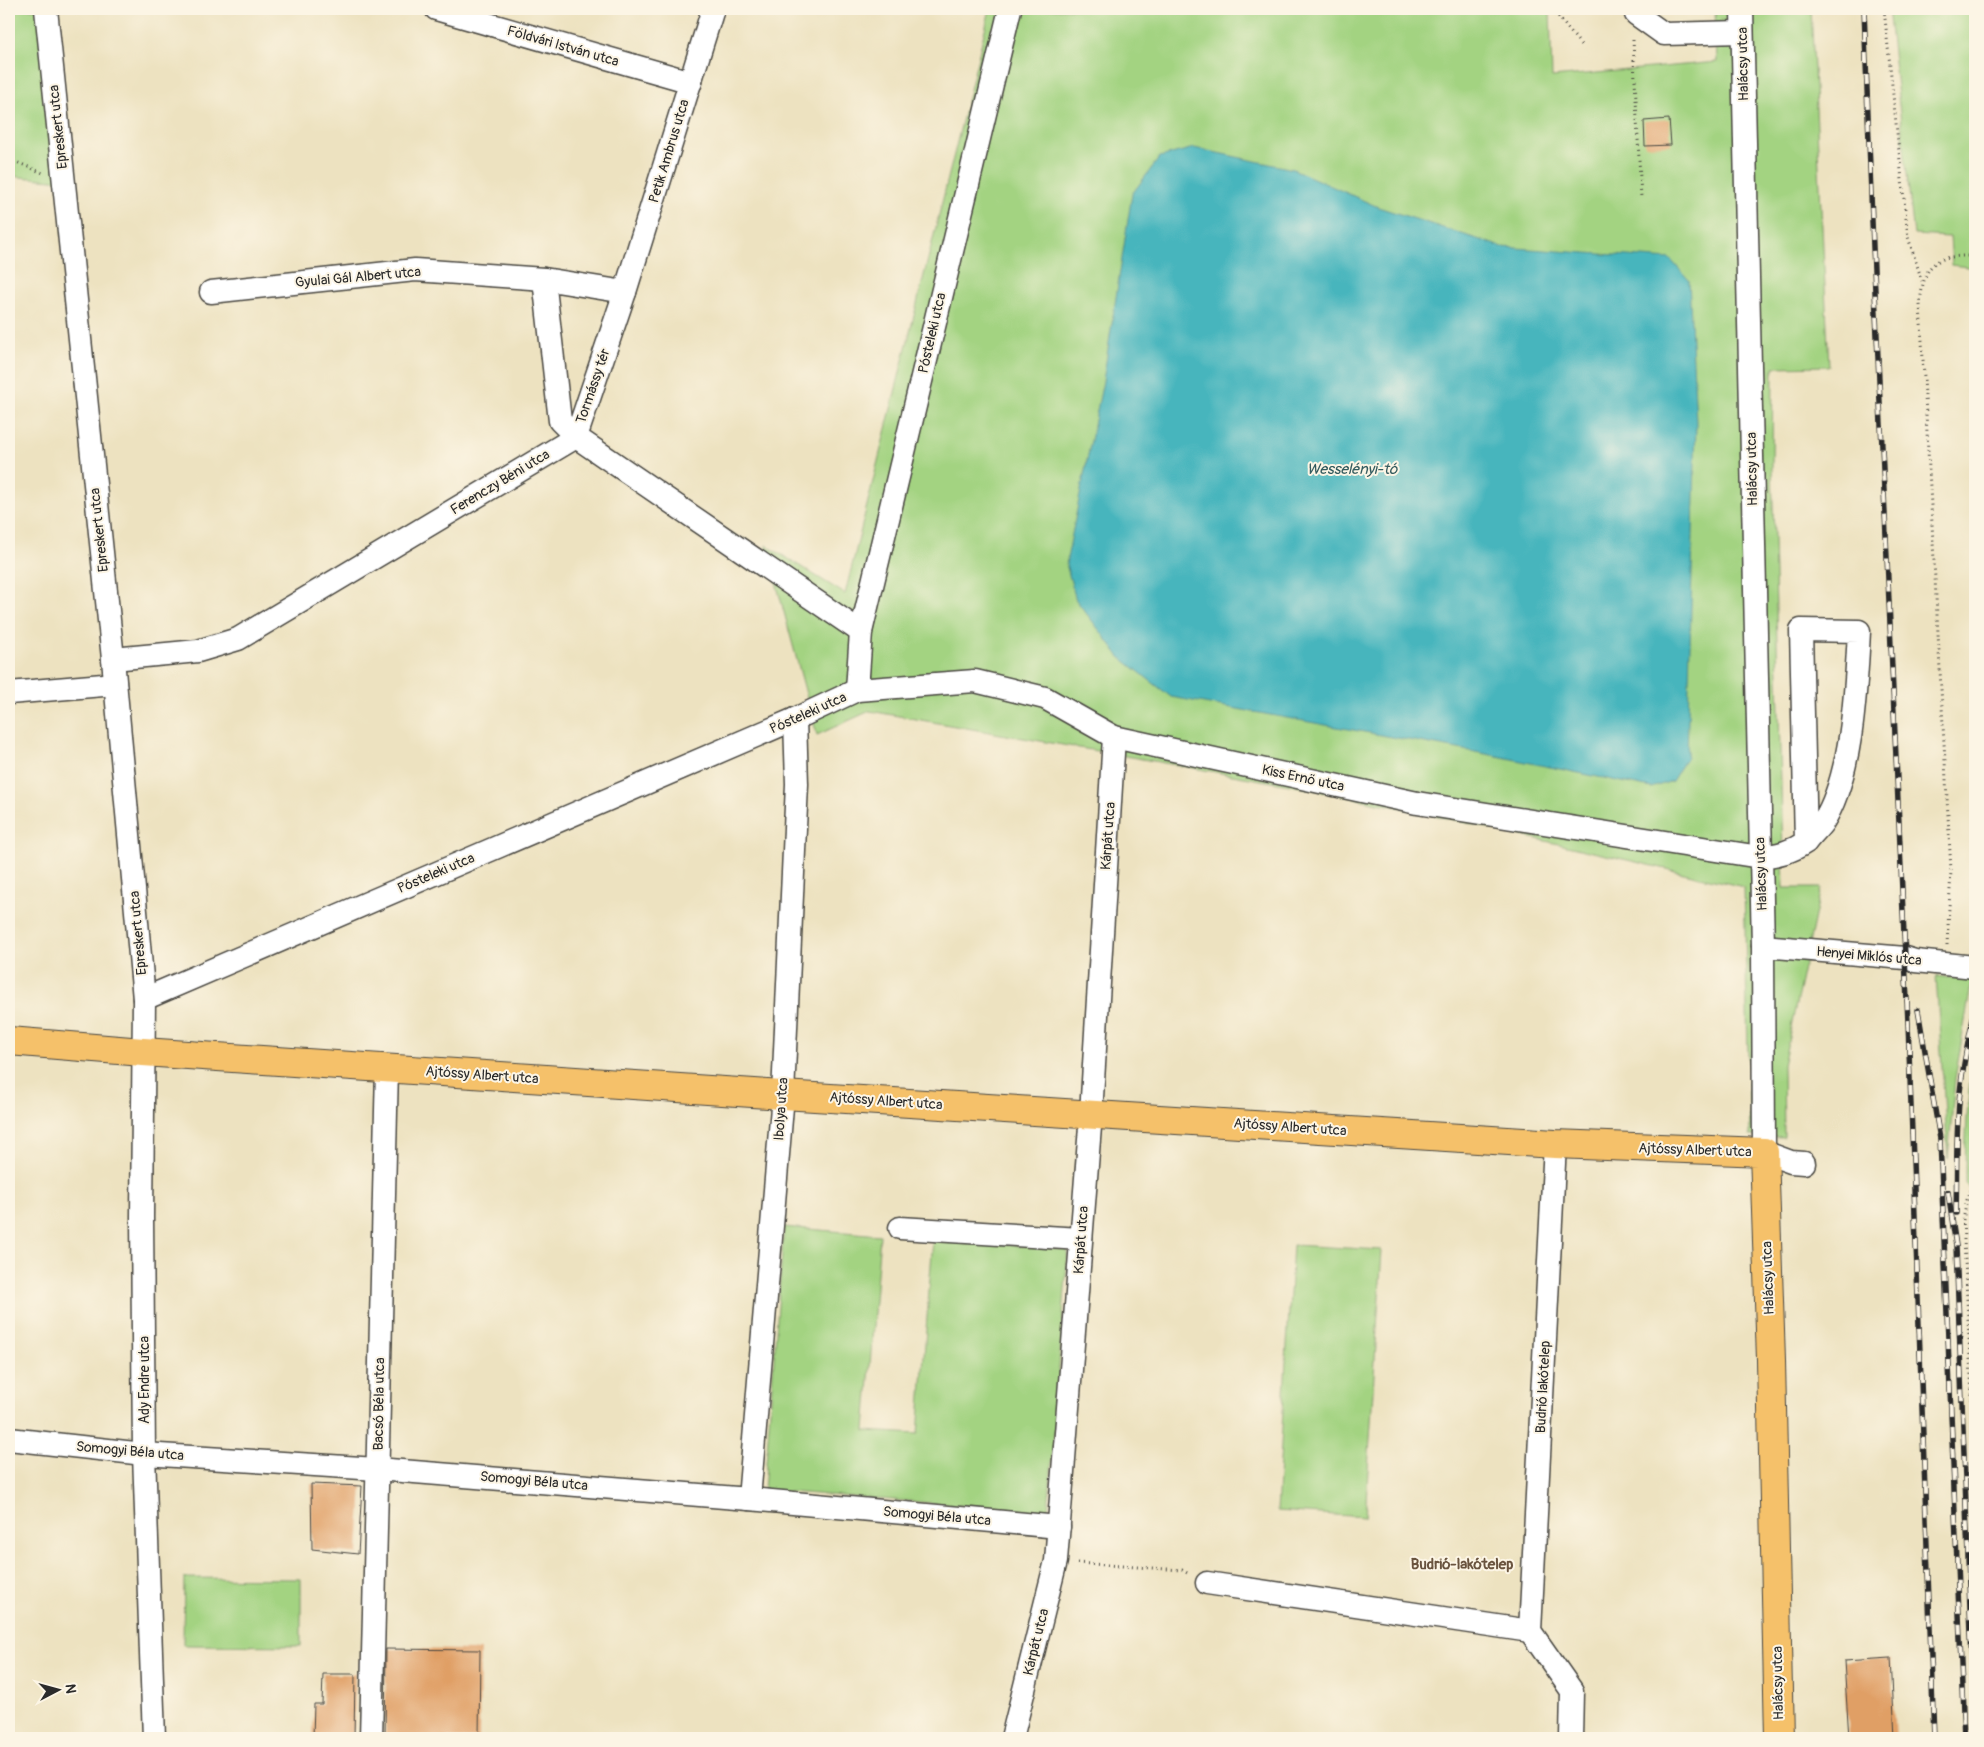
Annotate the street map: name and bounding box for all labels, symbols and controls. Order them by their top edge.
street label: Földvári István utca [505,22,621,70]
street label: Halácsy utca [1734,27,1752,101]
street label: Epreskert utca [45,84,71,170]
street label: Petik Ambrus utca [645,97,693,205]
street label: Gyulai Gál Albert utca [294,263,422,291]
street label: Pósteleki utca [914,291,950,375]
street label: Tormássy tér [572,346,614,426]
street label: Halácsy utca [1743,432,1761,506]
street label: Ferenczy Béni utca [447,446,553,518]
water label: Wesselényi-tó [1307,460,1398,479]
street label: Epreskert utca [86,487,112,573]
street label: Pósteleki utca [767,689,849,737]
street label: Kiss Ernő utca [1260,761,1346,795]
street label: Kárpát utca [1097,801,1119,871]
street label: Halácsy utca [1751,837,1771,911]
street label: Pósteleki utca [395,849,477,897]
street label: Epreskert utca [126,890,150,976]
street label: Henyei Miklós utca [1816,943,1922,969]
street label: Ajtóssy Albert utca [425,1063,539,1087]
street label: Ibolya utca [770,1077,792,1141]
street label: Ajtóssy Albert utca [829,1089,943,1113]
street label: Ajtóssy Albert utca [1233,1115,1347,1139]
street label: Ajtóssy Albert utca [1638,1140,1752,1160]
street label: Kárpát utca [1070,1205,1092,1275]
street label: Halácsy utca [1758,1241,1778,1315]
street label: Ady Endre utca [136,1336,153,1424]
street label: Budrió lakótelep [1532,1340,1554,1434]
street label: Bacsó Béla utca [370,1357,388,1451]
street label: Somogyi Béla utca [75,1438,185,1464]
street label: Somogyi Béla utca [479,1468,589,1494]
street label: Somogyi Béla utca [882,1503,992,1529]
district label: Budrió-lakótelep [1411,1555,1513,1574]
street label: Kárpát utca [1020,1607,1052,1677]
street label: Halácsy utca [1769,1646,1787,1720]
north arrow [32,1664,82,1714]
text: N [61,1683,79,1694]

